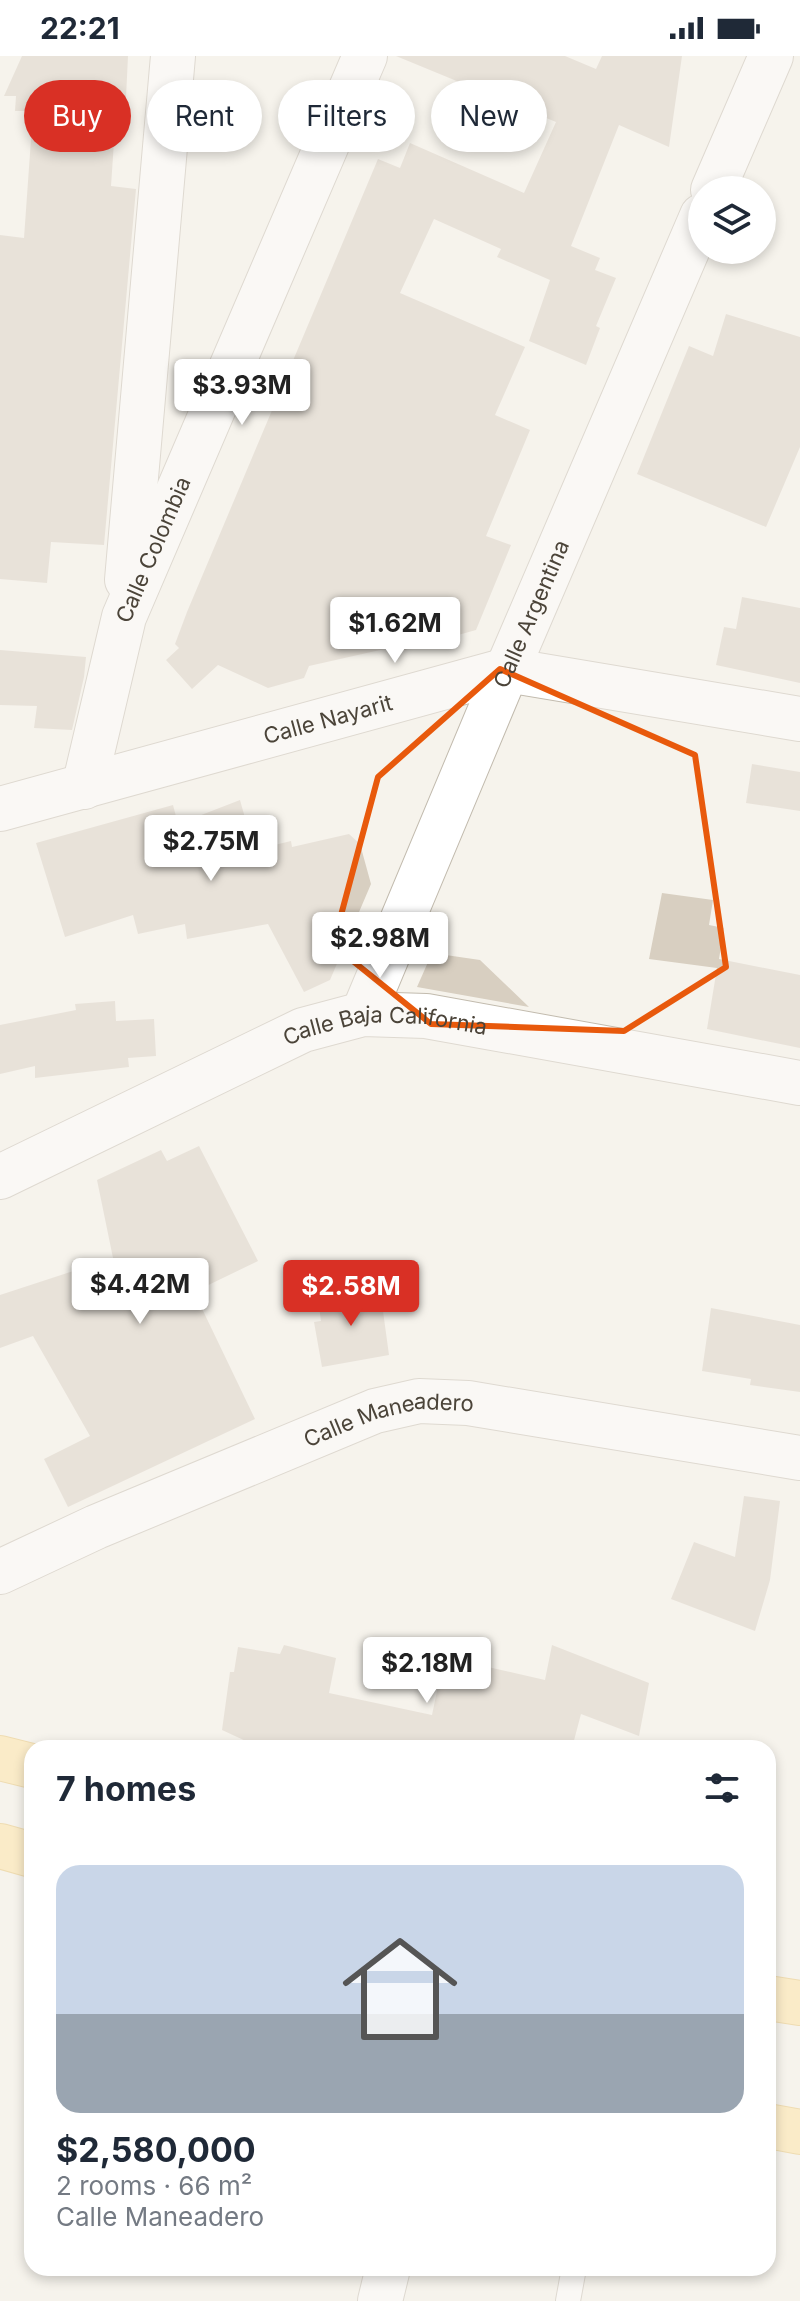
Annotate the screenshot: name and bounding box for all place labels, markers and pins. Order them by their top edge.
pin: $3.93M [177,359,307,427]
pin: $1.62M [330,597,460,665]
pin: $2.75M [146,815,276,883]
pin: $2.98M [315,912,445,980]
pin: $4.42M [75,1258,205,1326]
pin: $2.58M [286,1260,416,1328]
pin: $2.18M [362,1637,492,1705]

